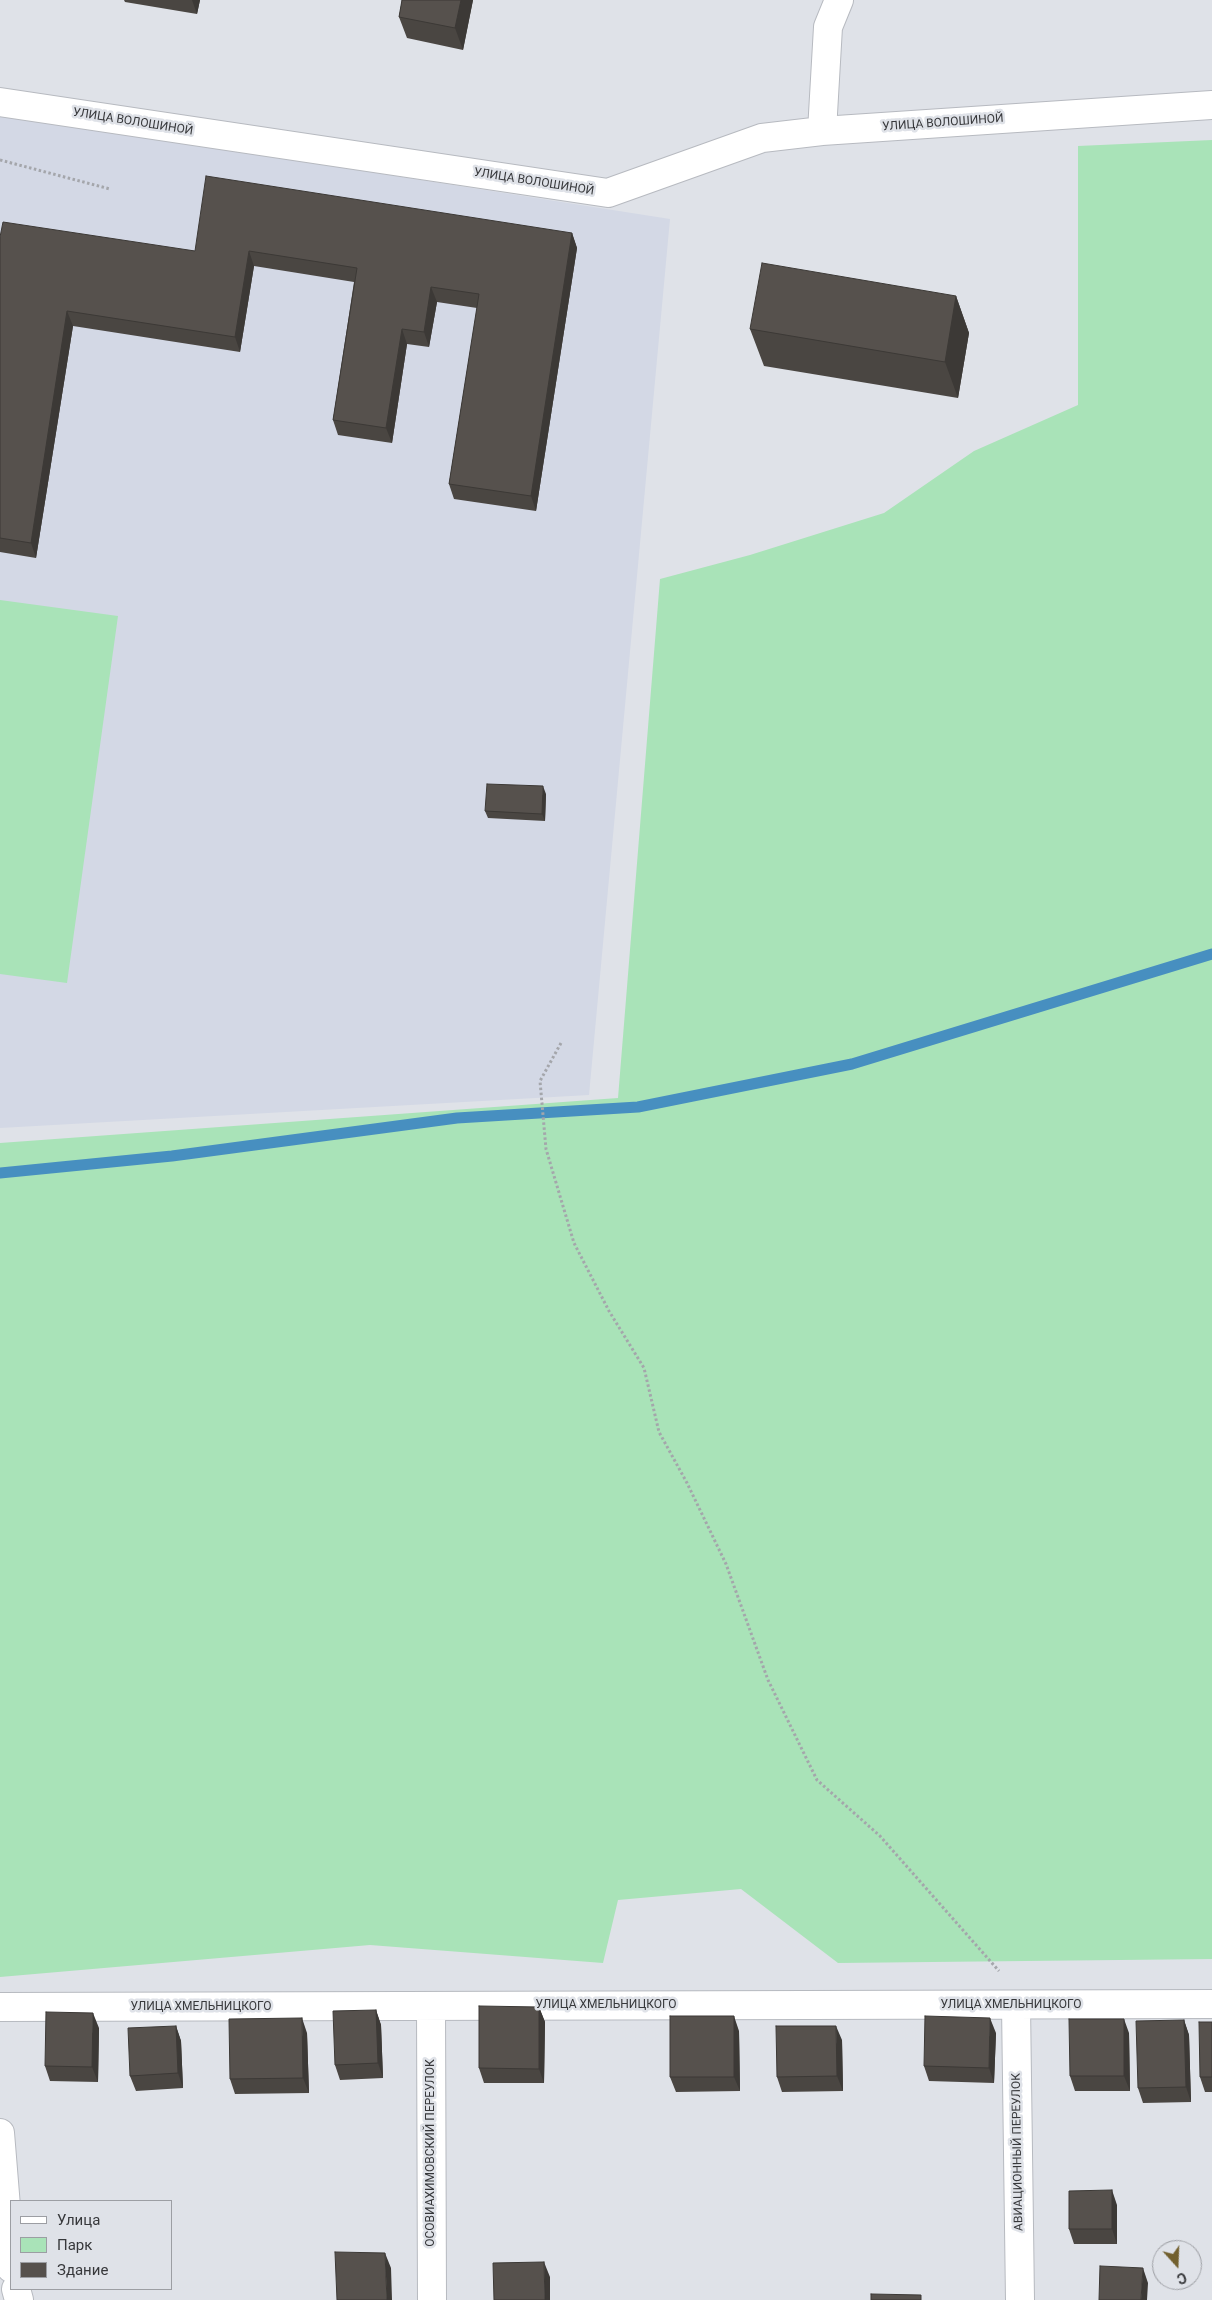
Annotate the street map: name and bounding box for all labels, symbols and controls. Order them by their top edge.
street label: УЛИЦА ВОЛОШИНОЙ [72,105,194,139]
street label: УЛИЦА ВОЛОШИНОЙ [882,112,1004,134]
street label: УЛИЦА ВОЛОШИНОЙ [473,165,595,199]
street label: УЛИЦА ХМЕЛЬНИЦКОГО [535,1998,677,2012]
street label: УЛИЦА ХМЕЛЬНИЦКОГО [940,1998,1082,2012]
street label: УЛИЦА ХМЕЛЬНИЦКОГО [130,2000,272,2014]
street label: ОСОВИАХИМОВСКИЙ ПЕРЕУЛОК [424,2059,438,2247]
street label: АВИАЦИОННЫЙ ПЕРЕУЛОК [1009,2073,1027,2231]
legend [10,2200,172,2290]
text: Улица [57,2211,100,2229]
text: Парк [57,2236,92,2254]
north arrow [1152,2240,1202,2290]
text: Здание [57,2261,108,2279]
text: С [1175,2269,1189,2287]

